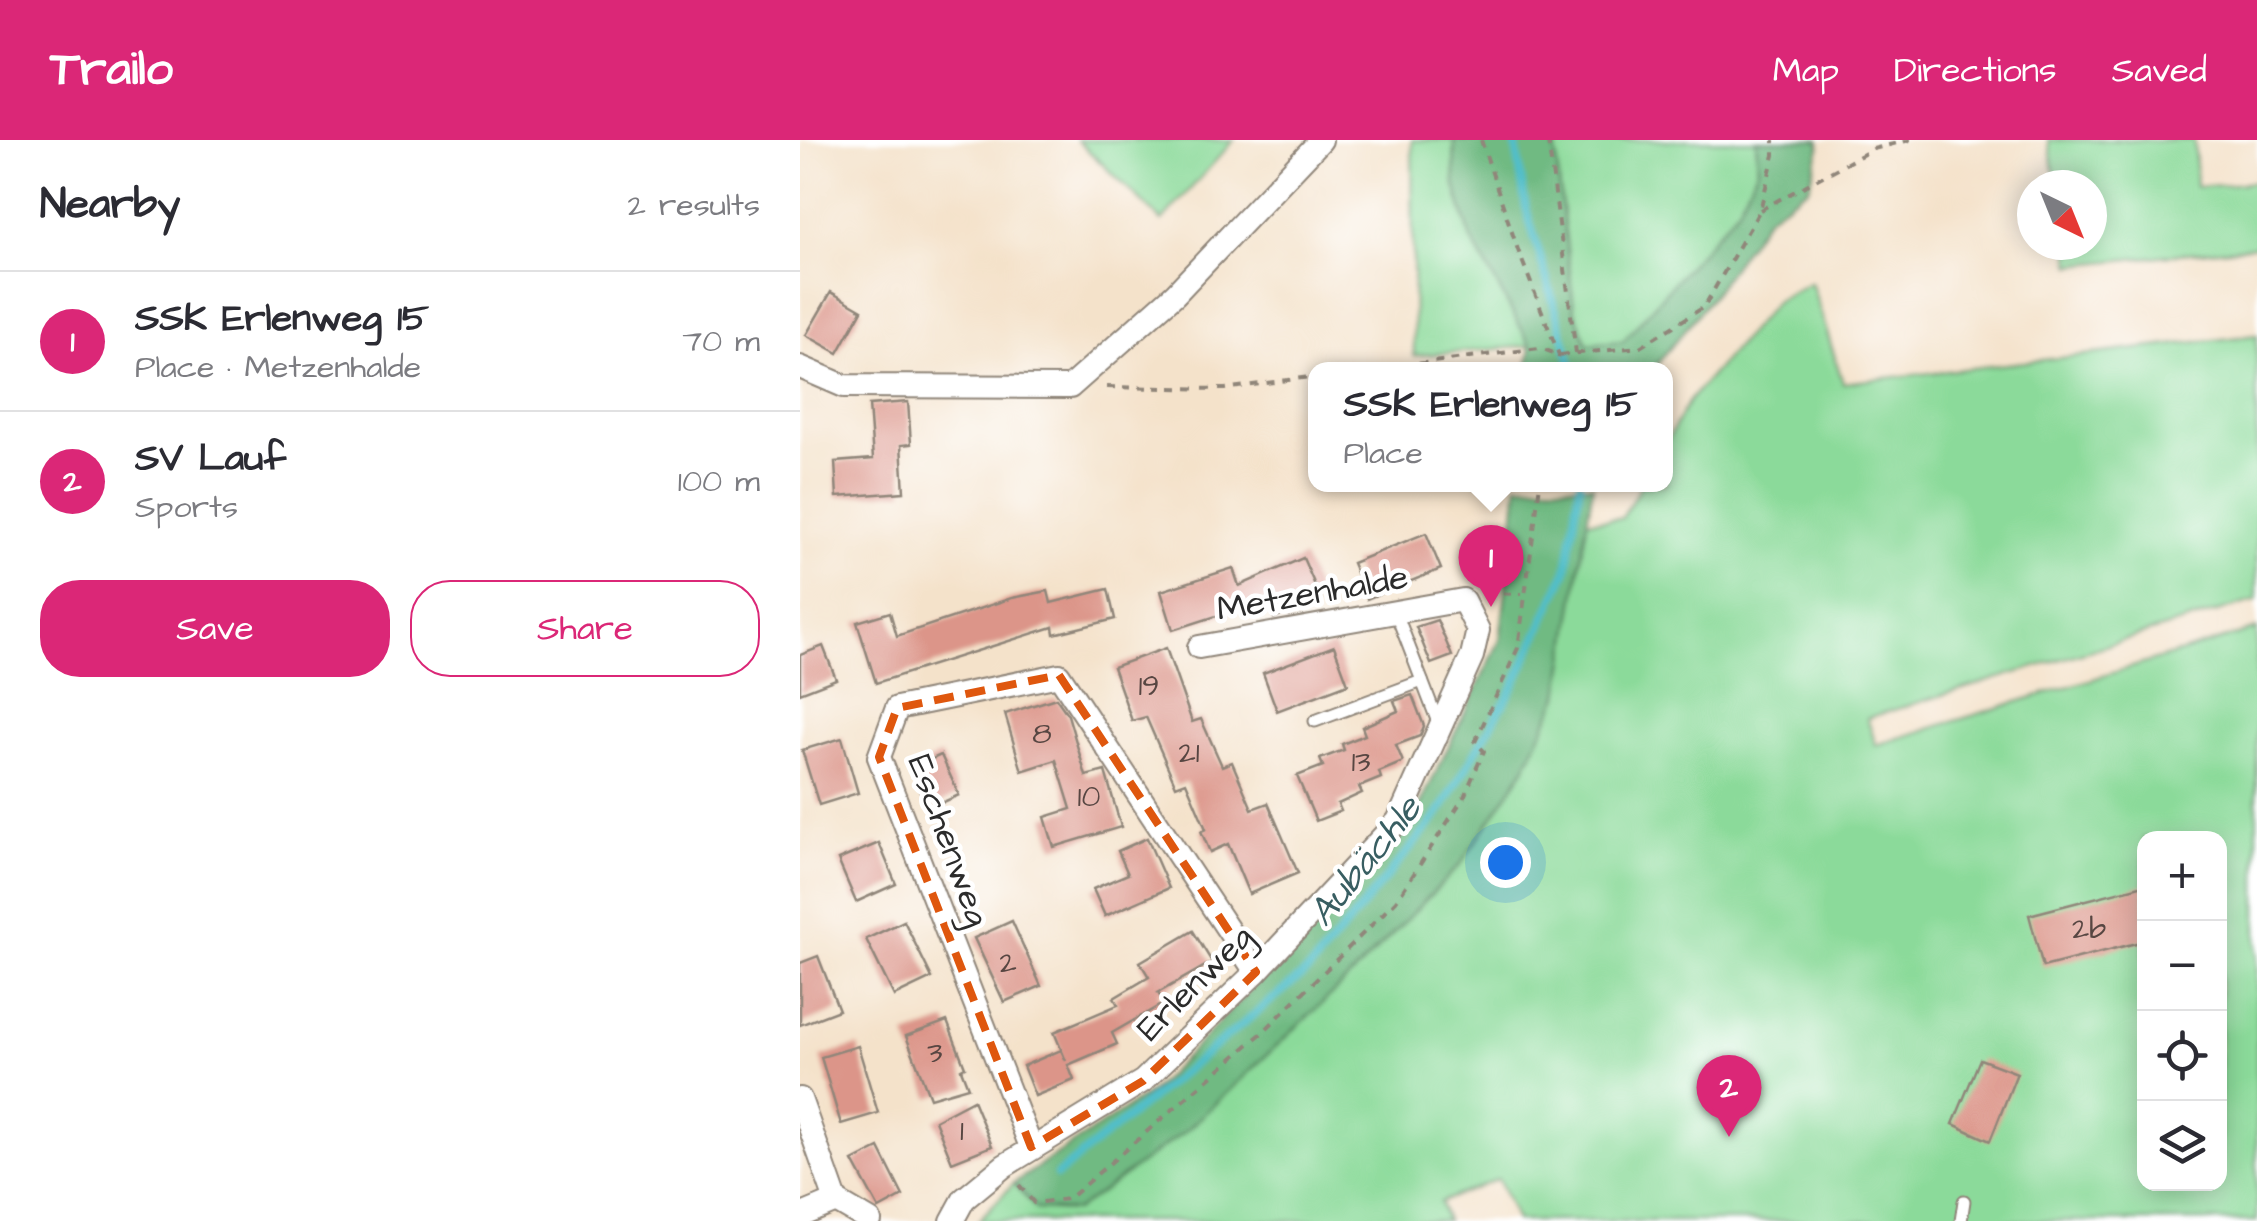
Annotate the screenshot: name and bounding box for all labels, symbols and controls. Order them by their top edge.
text: Trailo [50,37,173,103]
text: Map [1773,46,1839,95]
text: Directions [1894,46,2057,95]
text: Saved [2112,46,2207,95]
north arrow [2017,170,2107,260]
text: Nearby [40,176,180,234]
text: 2 results [628,183,760,228]
text: SSK Erlenweg 15 [135,293,429,345]
text: 1 [70,319,75,364]
text: 70 m [682,319,760,364]
text: Place · Metzenhalde [135,345,421,390]
popup [1308,362,1673,492]
text: SSK Erlenweg 15 [1344,379,1637,431]
text: Place [1344,431,1423,476]
text: SV Lauf [135,433,286,485]
text: 2 [63,459,82,504]
text: 100 m [678,459,760,504]
text: Sports [135,485,238,530]
pin: 1 [1458,524,1524,607]
street label: Metzenhalde [1213,553,1412,634]
button: Save [40,580,390,677]
button: Share [410,580,760,677]
house number: 19 [1139,665,1159,707]
house number: 8 [1032,713,1052,755]
house number: 21 [1178,732,1200,774]
house number: 13 [1351,741,1371,783]
street label: Eschenweg [893,748,1002,934]
house number: 10 [1078,776,1100,818]
water label: Aubächle [1297,783,1436,937]
map controls [2137,831,2227,1191]
button: + [2137,831,2227,921]
your location [1480,837,1531,888]
house number: 2b [2072,908,2106,950]
street label: Erlenweg [1126,914,1266,1054]
button: − [2137,921,2227,1011]
house number: 2 [999,942,1017,984]
button: locate [2137,1011,2227,1101]
house number: 3 [927,1032,943,1074]
pin: 2 [1696,1054,1762,1137]
button: layers [2137,1101,2227,1191]
house number: 1 [960,1110,964,1152]

